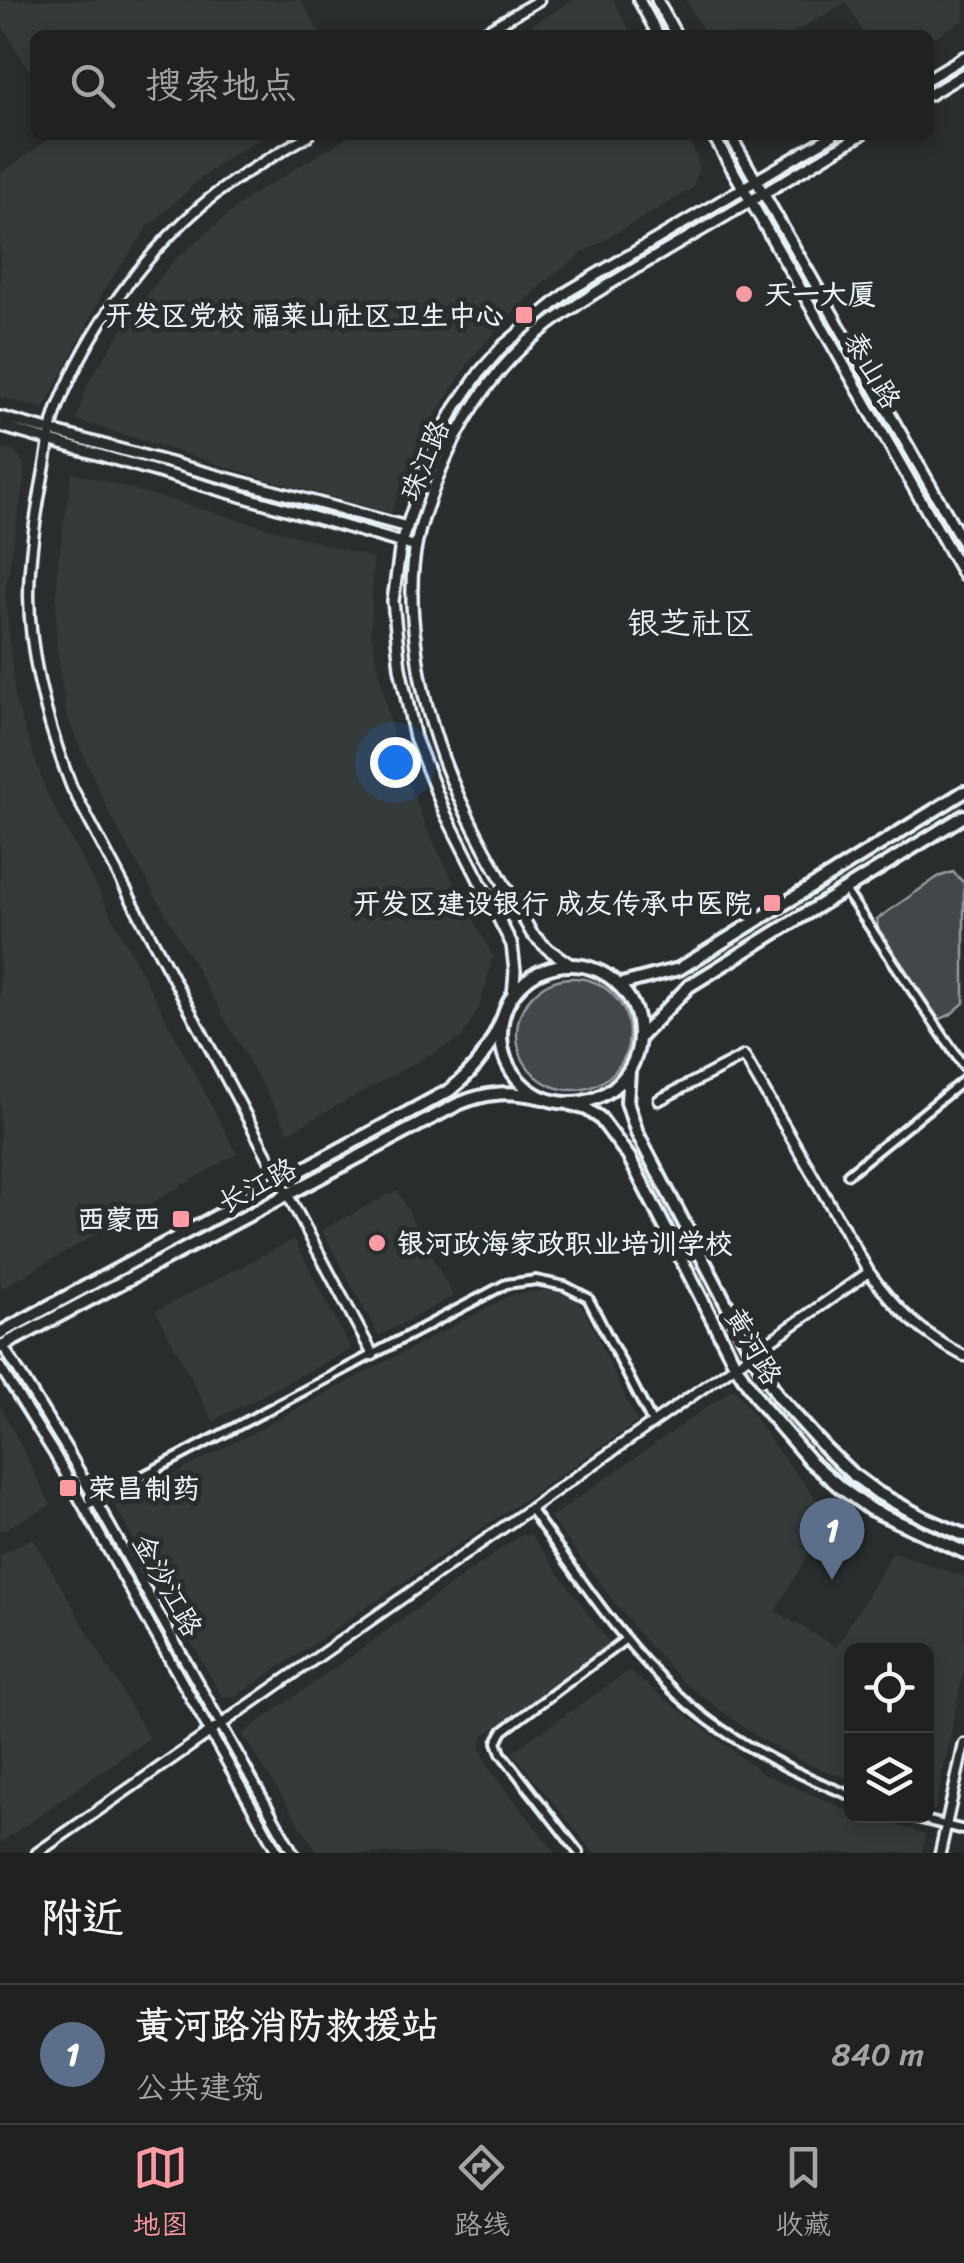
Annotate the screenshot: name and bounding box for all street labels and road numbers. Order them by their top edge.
street label: 泰山路 [830,322,915,419]
street label: 珠江路 [385,412,463,508]
street label: 长江路 [209,1144,306,1227]
street label: 黄河路 [711,1298,796,1395]
street label: 金沙江路 [119,1524,216,1646]

